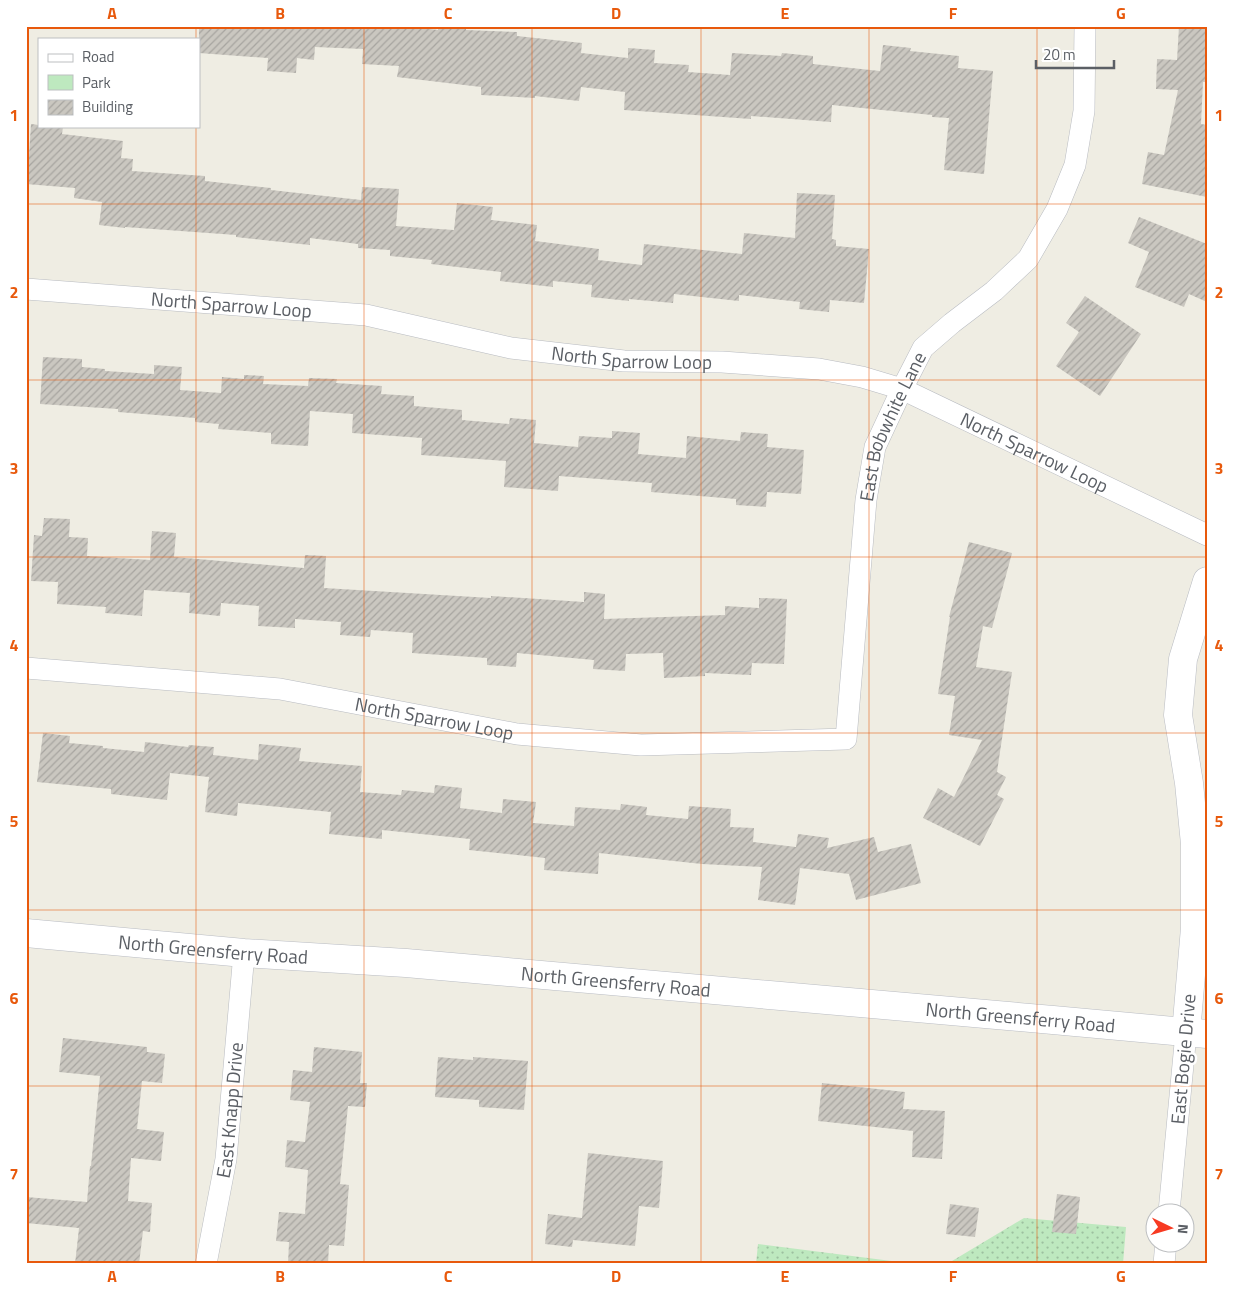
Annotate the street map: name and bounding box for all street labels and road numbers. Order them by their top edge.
street label: North Sparrow Loop [150,284,313,325]
street label: North Sparrow Loop [550,338,712,376]
street label: East Bobwhite Lane [851,346,933,503]
street label: North Sparrow Loop [956,404,1113,500]
street label: North Sparrow Loop [353,689,516,747]
street label: North Greensferry Road [117,927,309,971]
street label: North Greensferry Road [520,958,712,1004]
street label: East Bogie Drive [1162,993,1203,1125]
street label: North Greensferry Road [924,994,1117,1040]
street label: East Knapp Drive [208,1041,250,1180]

